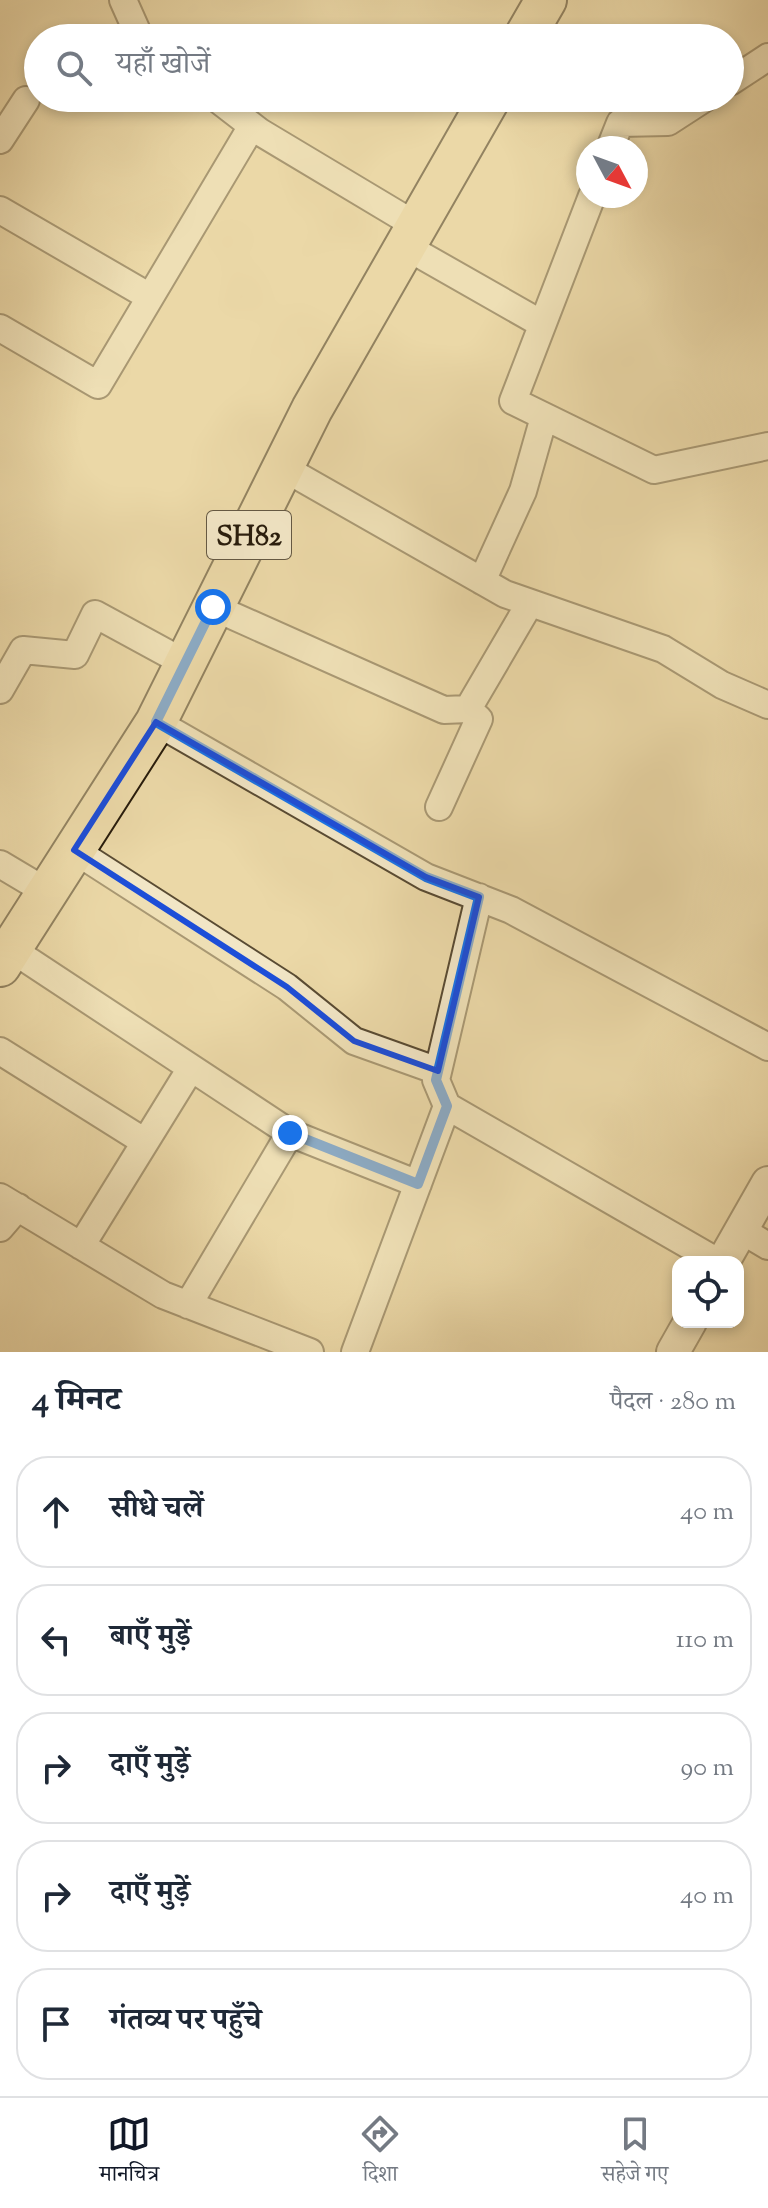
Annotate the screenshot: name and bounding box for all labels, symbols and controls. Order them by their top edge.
search box [24,24,744,112]
text: यहाँ खोजें [116,44,210,87]
icon: search [52,46,96,90]
north arrow [576,136,648,208]
road number: SH82 [207,511,291,559]
route start [195,589,231,625]
route end [272,1115,308,1151]
map controls [672,1256,744,1328]
button: locate [672,1256,744,1328]
text: 4 मिनट [32,1377,121,1426]
text: पैदल · 280 m [610,1384,736,1421]
text: सीधे चलें [110,1488,203,1531]
icon: ahead [34,1490,78,1534]
text: 40 m [680,1494,734,1531]
text: बाएँ मुड़ें [110,1616,191,1659]
icon: left [34,1618,78,1662]
text: 110 m [676,1622,734,1659]
text: दाएँ मुड़ें [110,1744,190,1787]
icon: right [34,1746,78,1790]
text: 90 m [681,1750,734,1787]
text: दाएँ मुड़ें [110,1872,190,1915]
icon: right [34,1874,78,1918]
text: 40 m [680,1878,734,1915]
text: गंतव्य पर पहुँचे [110,2000,262,2043]
icon: arrive [34,2002,78,2046]
tab: मानचित्र [100,2112,159,2195]
tab: दिशा [358,2112,402,2195]
tab: सहेजे गए [601,2112,668,2195]

